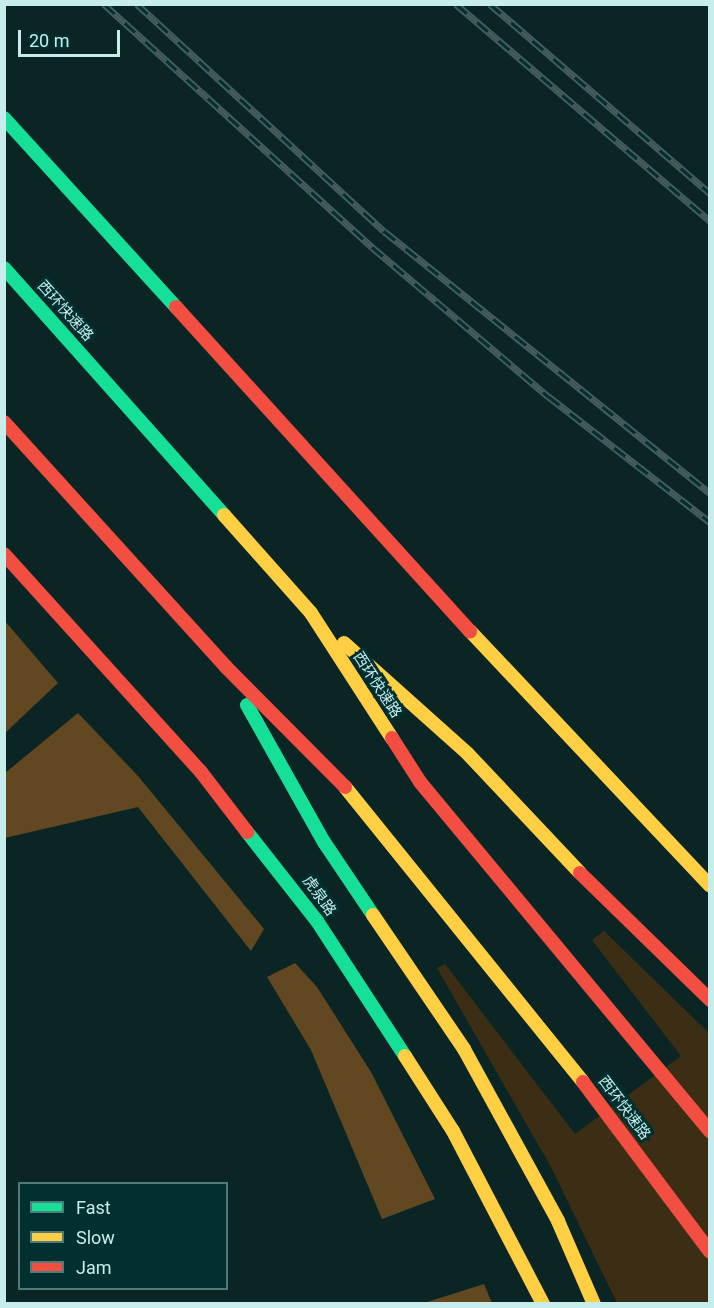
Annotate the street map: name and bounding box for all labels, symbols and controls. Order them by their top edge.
scale bar [21,18,123,56]
text: 20 m [29,30,69,51]
street label: 西环快速路 [33,277,97,345]
street label: 西环快速路 [349,649,405,721]
street label: 虎泉路 [298,873,340,919]
street label: 西环快速路 [594,1073,654,1143]
legend [18,1182,228,1290]
text: Fast [76,1197,111,1218]
text: Slow [76,1227,115,1248]
text: Jam [76,1257,112,1278]

